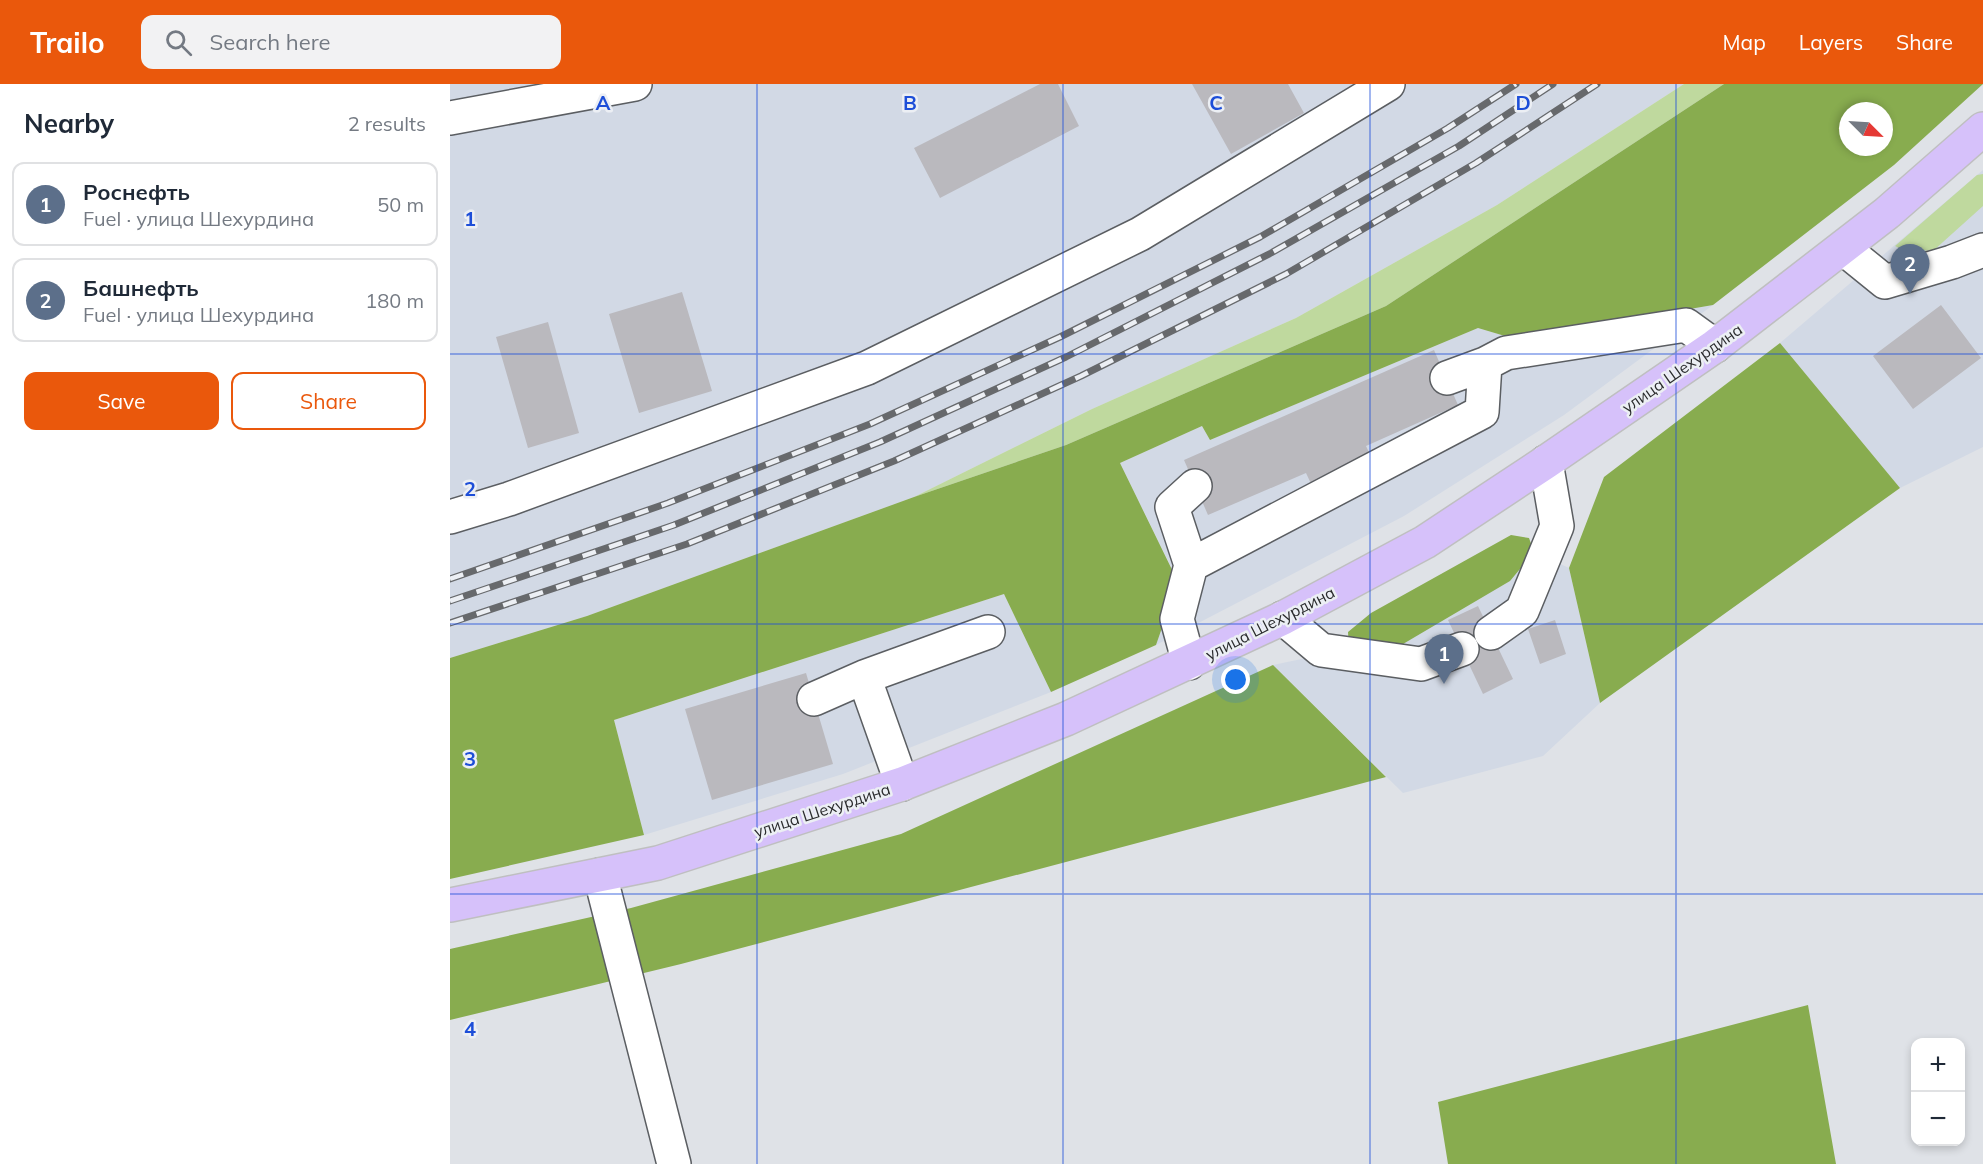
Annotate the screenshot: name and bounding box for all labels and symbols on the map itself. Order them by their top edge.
text: A [596,90,611,115]
text: B [903,90,917,115]
text: C [1209,90,1223,115]
text: D [1515,90,1531,115]
north arrow [1839,102,1893,156]
text: 1 [464,206,476,231]
pin: 2 [1890,244,1930,294]
street label: улица Шехурдина [1618,319,1746,417]
text: 2 [464,476,476,501]
street label: улица Шехурдина [1202,582,1338,664]
pin: 1 [1424,634,1464,684]
your location [1221,665,1250,694]
text: 3 [464,746,476,771]
street label: улица Шехурдина [751,778,893,842]
text: 4 [464,1016,476,1041]

